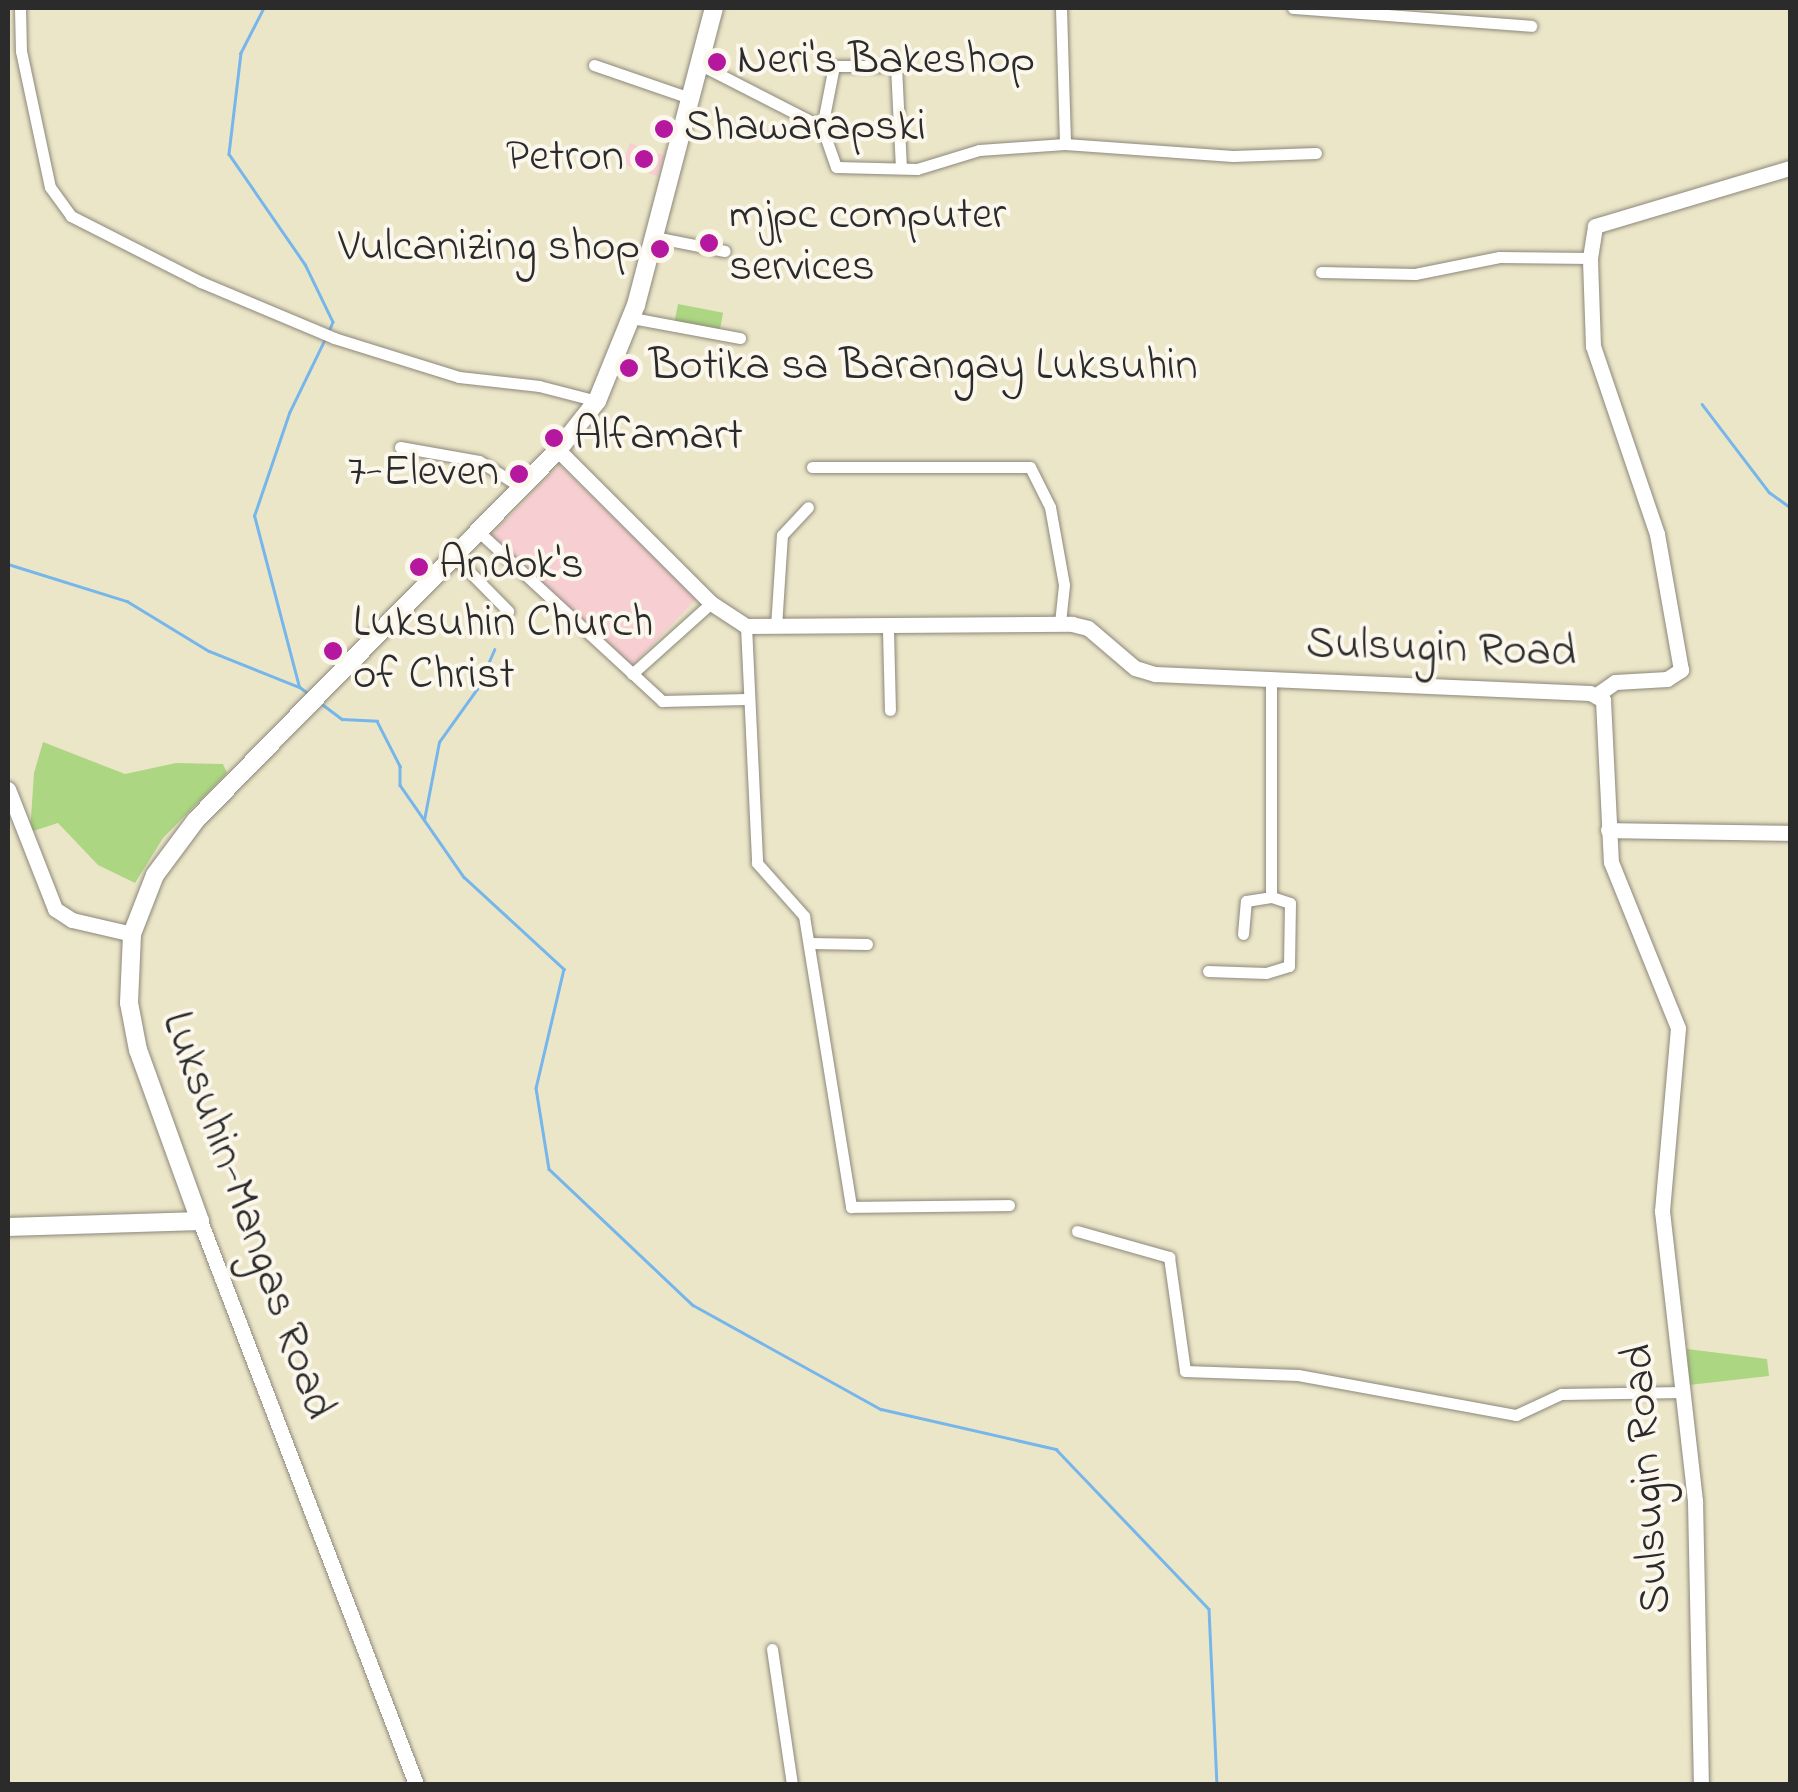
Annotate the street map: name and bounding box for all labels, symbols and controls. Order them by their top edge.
place label: Neri's Bakeshop [737,35,1035,89]
marker: Neri's Bakeshop [706,51,728,73]
place label: Shawarapski [684,102,926,156]
marker: Shawarapski [653,118,675,140]
place label: Petron [506,132,624,186]
marker: Petron [633,148,655,170]
place label: mjpc computer services [729,190,1006,296]
place label: Vulcanizing shop [338,222,640,276]
marker: mjpc computer services [698,232,720,254]
marker: Vulcanizing shop [649,238,671,260]
place label: Botika sa Barangay Luksuhin [649,341,1198,395]
marker: Botika sa Barangay Luksuhin [618,357,640,379]
place label: Alfamart [574,411,743,465]
marker: Alfamart [543,427,565,449]
place label: 7-Eleven [348,447,499,501]
marker: 7-Eleven [508,463,530,485]
place label: Andok's [439,540,584,594]
marker: Andok's [408,556,430,578]
place label: Luksuhin Church of Christ [353,598,653,704]
street label: Sulsugin Road [1305,618,1577,682]
marker: Luksuhin Church of Christ [322,640,344,662]
street label: Luksuhin-Mangas Road [147,1005,345,1427]
street label: Sulsugin Road [1613,1342,1685,1616]

